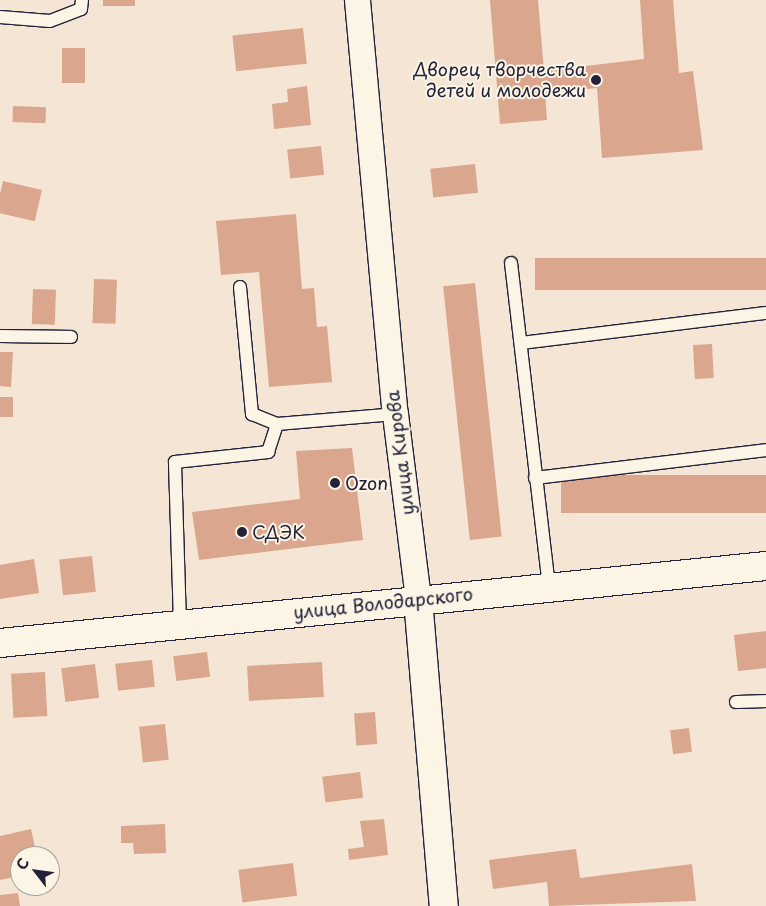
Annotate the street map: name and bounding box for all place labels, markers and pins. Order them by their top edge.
place label: Дворец творчества детей и молодежи [413,59,586,102]
marker: Дворец творчества детей и молодежи [590,74,602,86]
place label: Ozon [345,472,388,494]
marker: Ozon [329,477,341,489]
place label: СДЭК [252,521,305,543]
marker: СДЭК [236,526,248,538]

